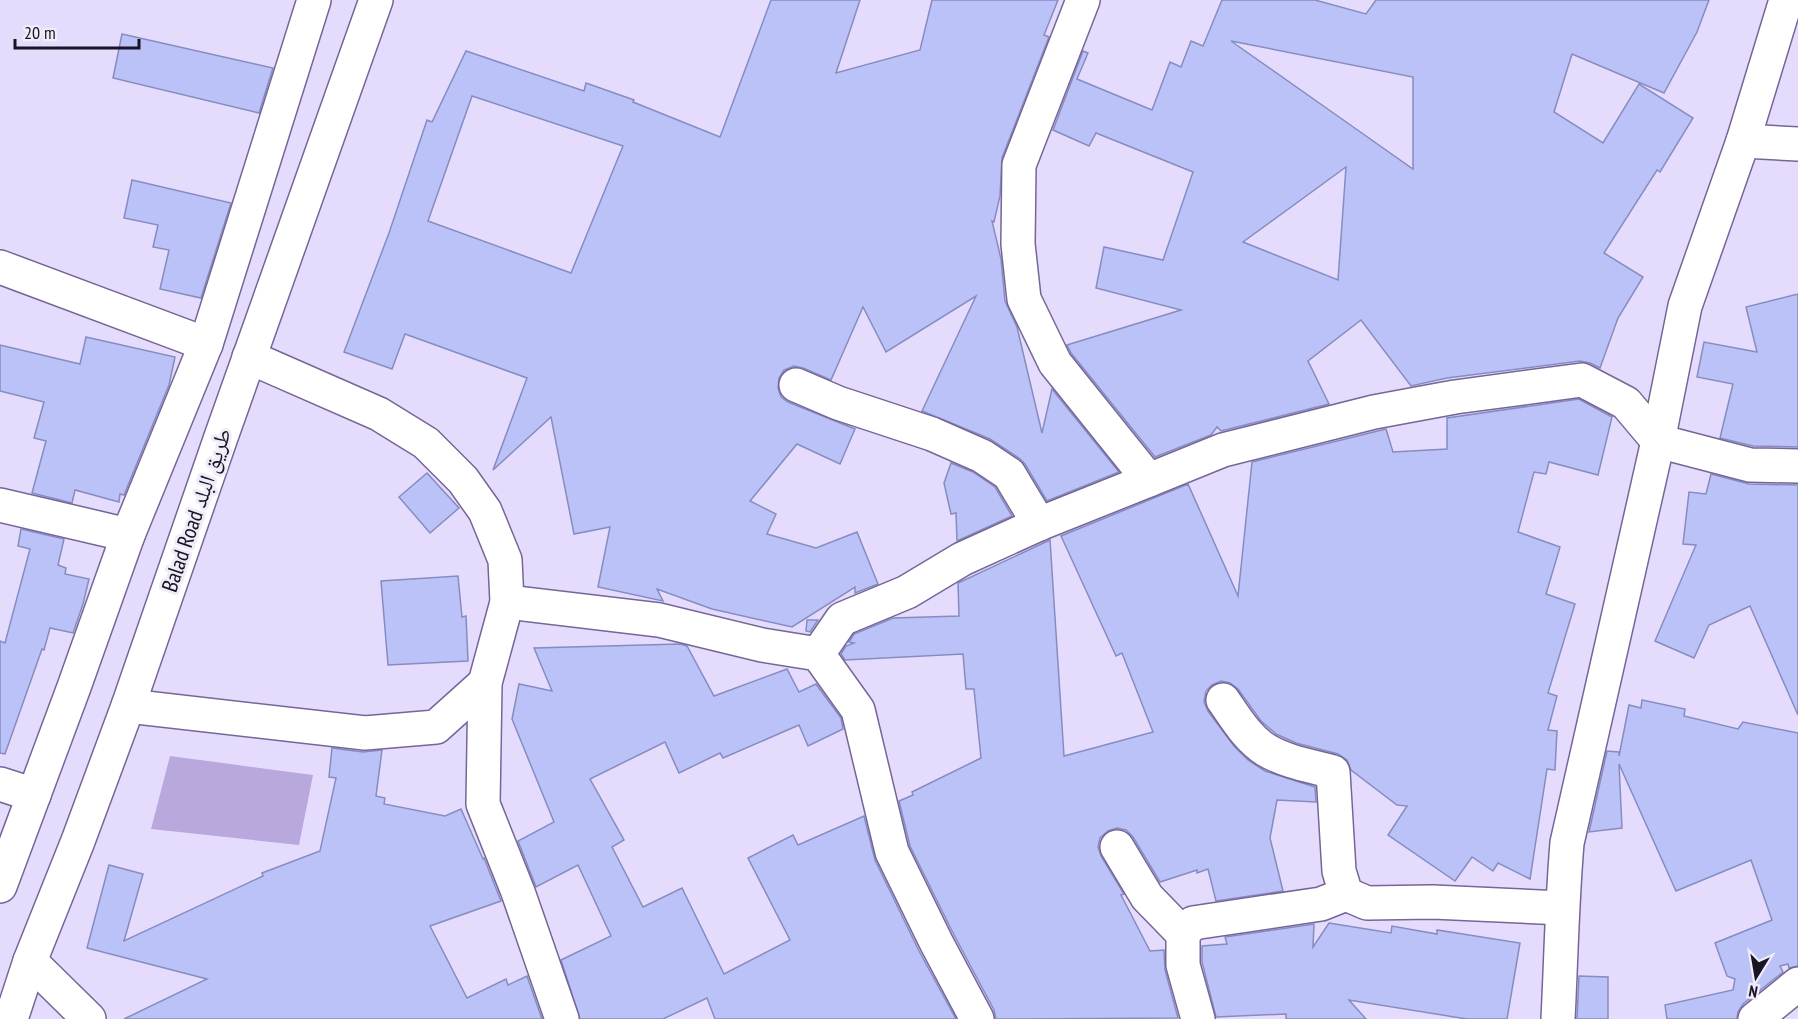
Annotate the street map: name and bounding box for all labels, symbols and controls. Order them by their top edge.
scale bar [15,12,140,50]
text: 20 m [24,21,56,44]
street label: Balad Road طريق البلد [155,424,237,596]
north arrow [1726,947,1786,1007]
text: N [1747,981,1759,1002]

